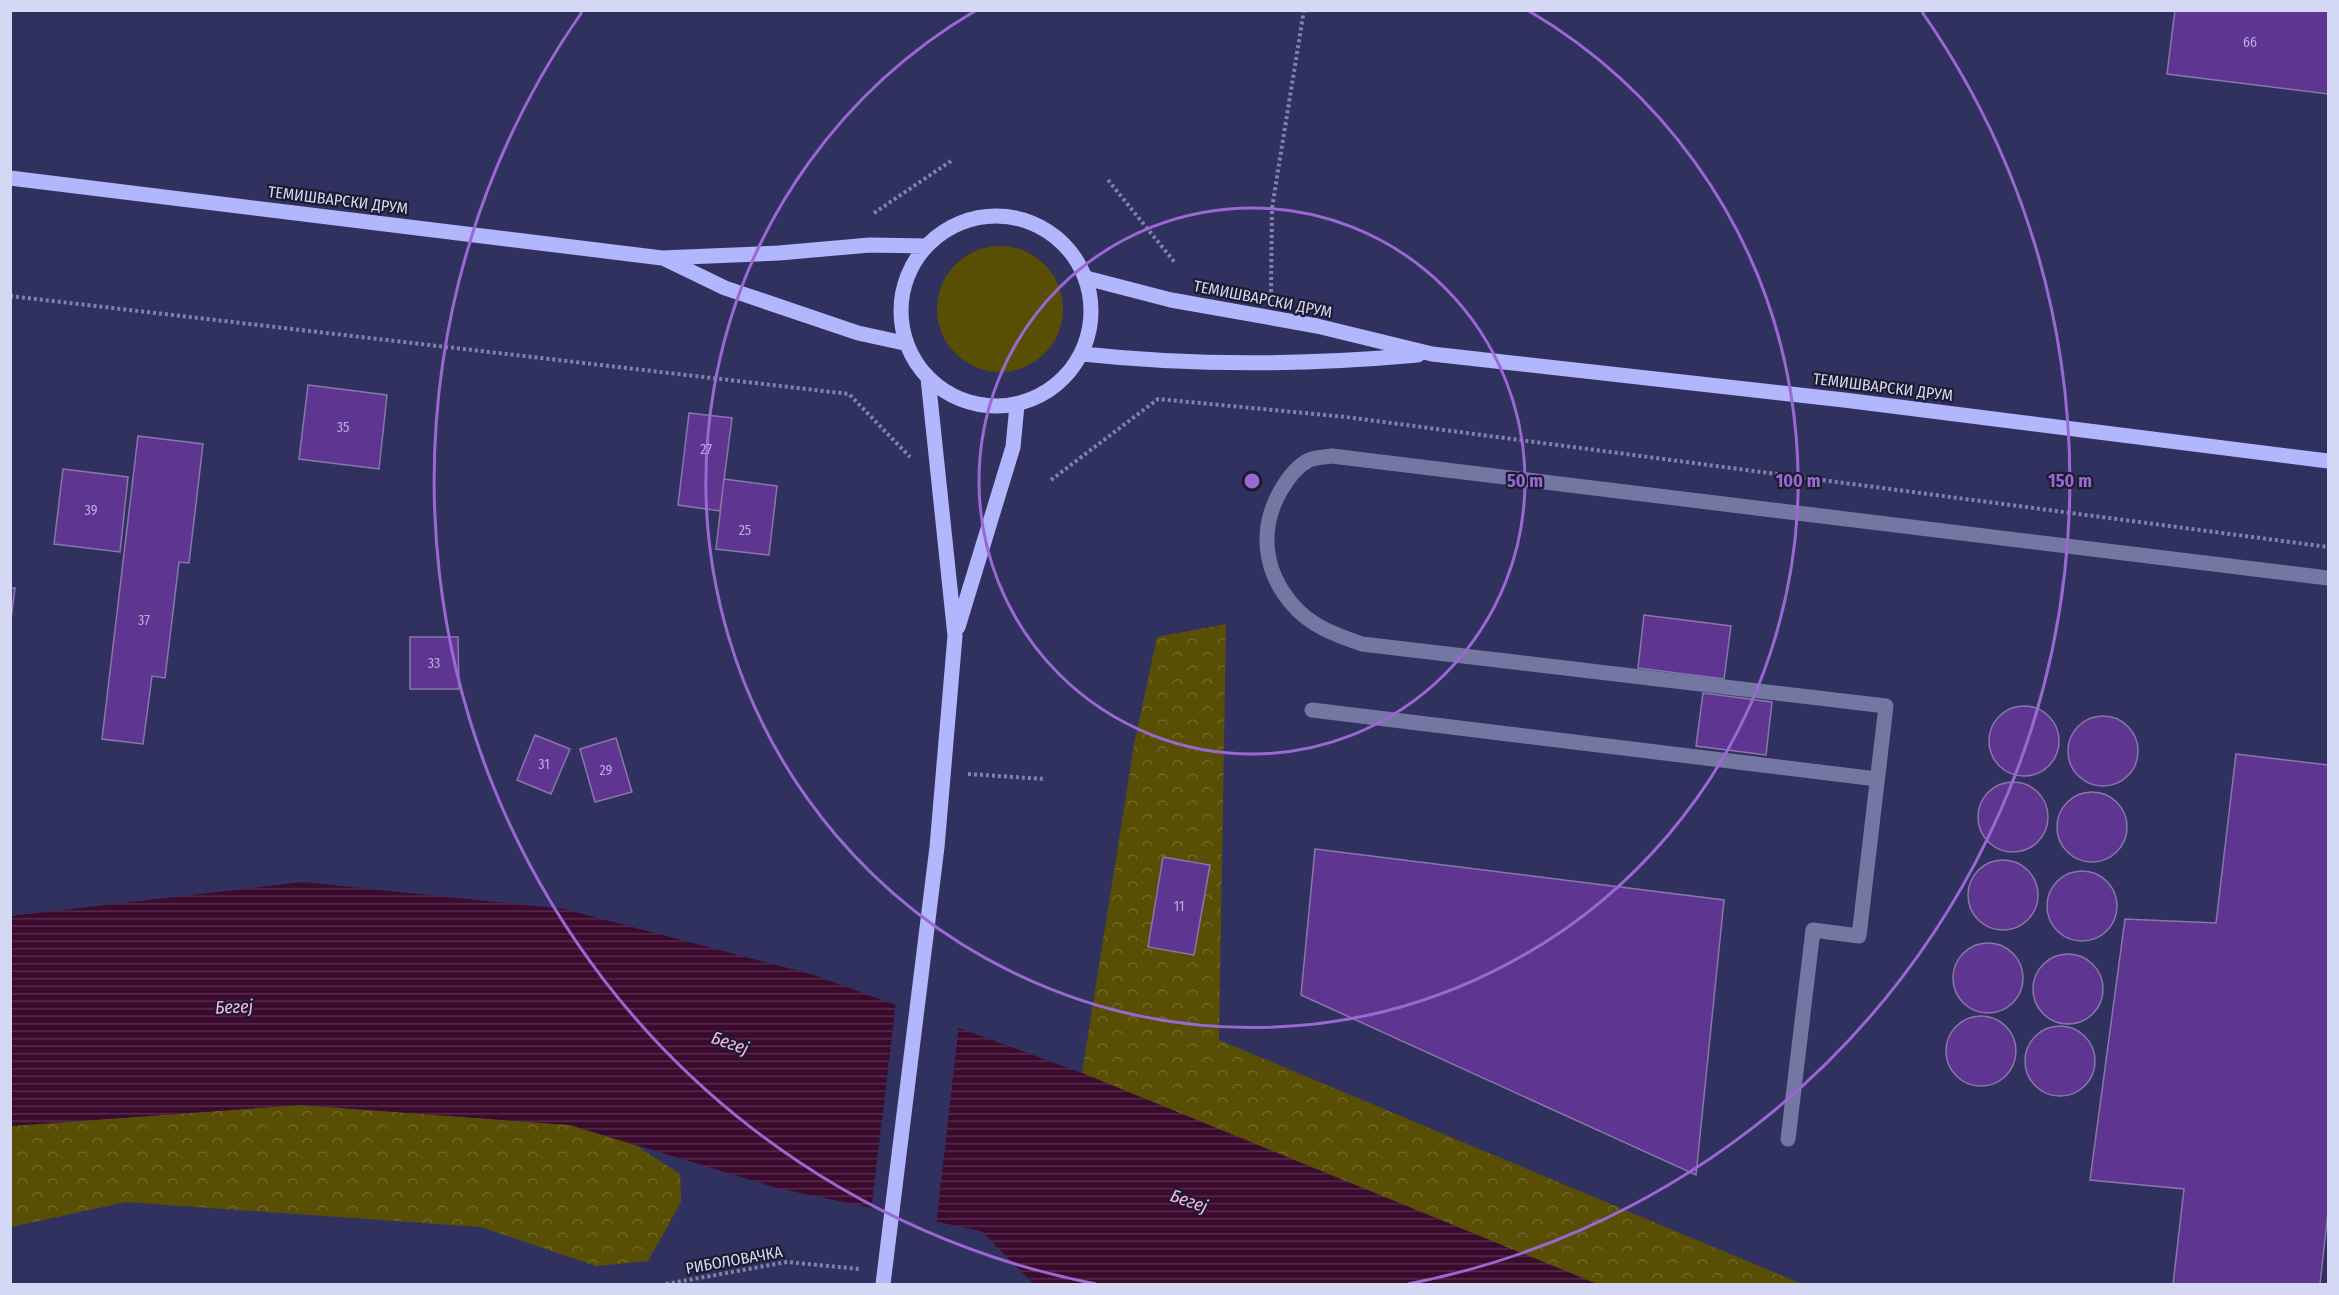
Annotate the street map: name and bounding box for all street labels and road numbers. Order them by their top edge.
street label: ТЕМИШВАРСКИ ДРУМ [267,182,409,218]
street label: ТЕМИШВАРСКИ ДРУМ [1192,276,1334,322]
street label: ТЕМИШВАРСКИ ДРУМ [1812,369,1954,405]
street label: РИБОЛОВАЧКА [684,1242,785,1278]

